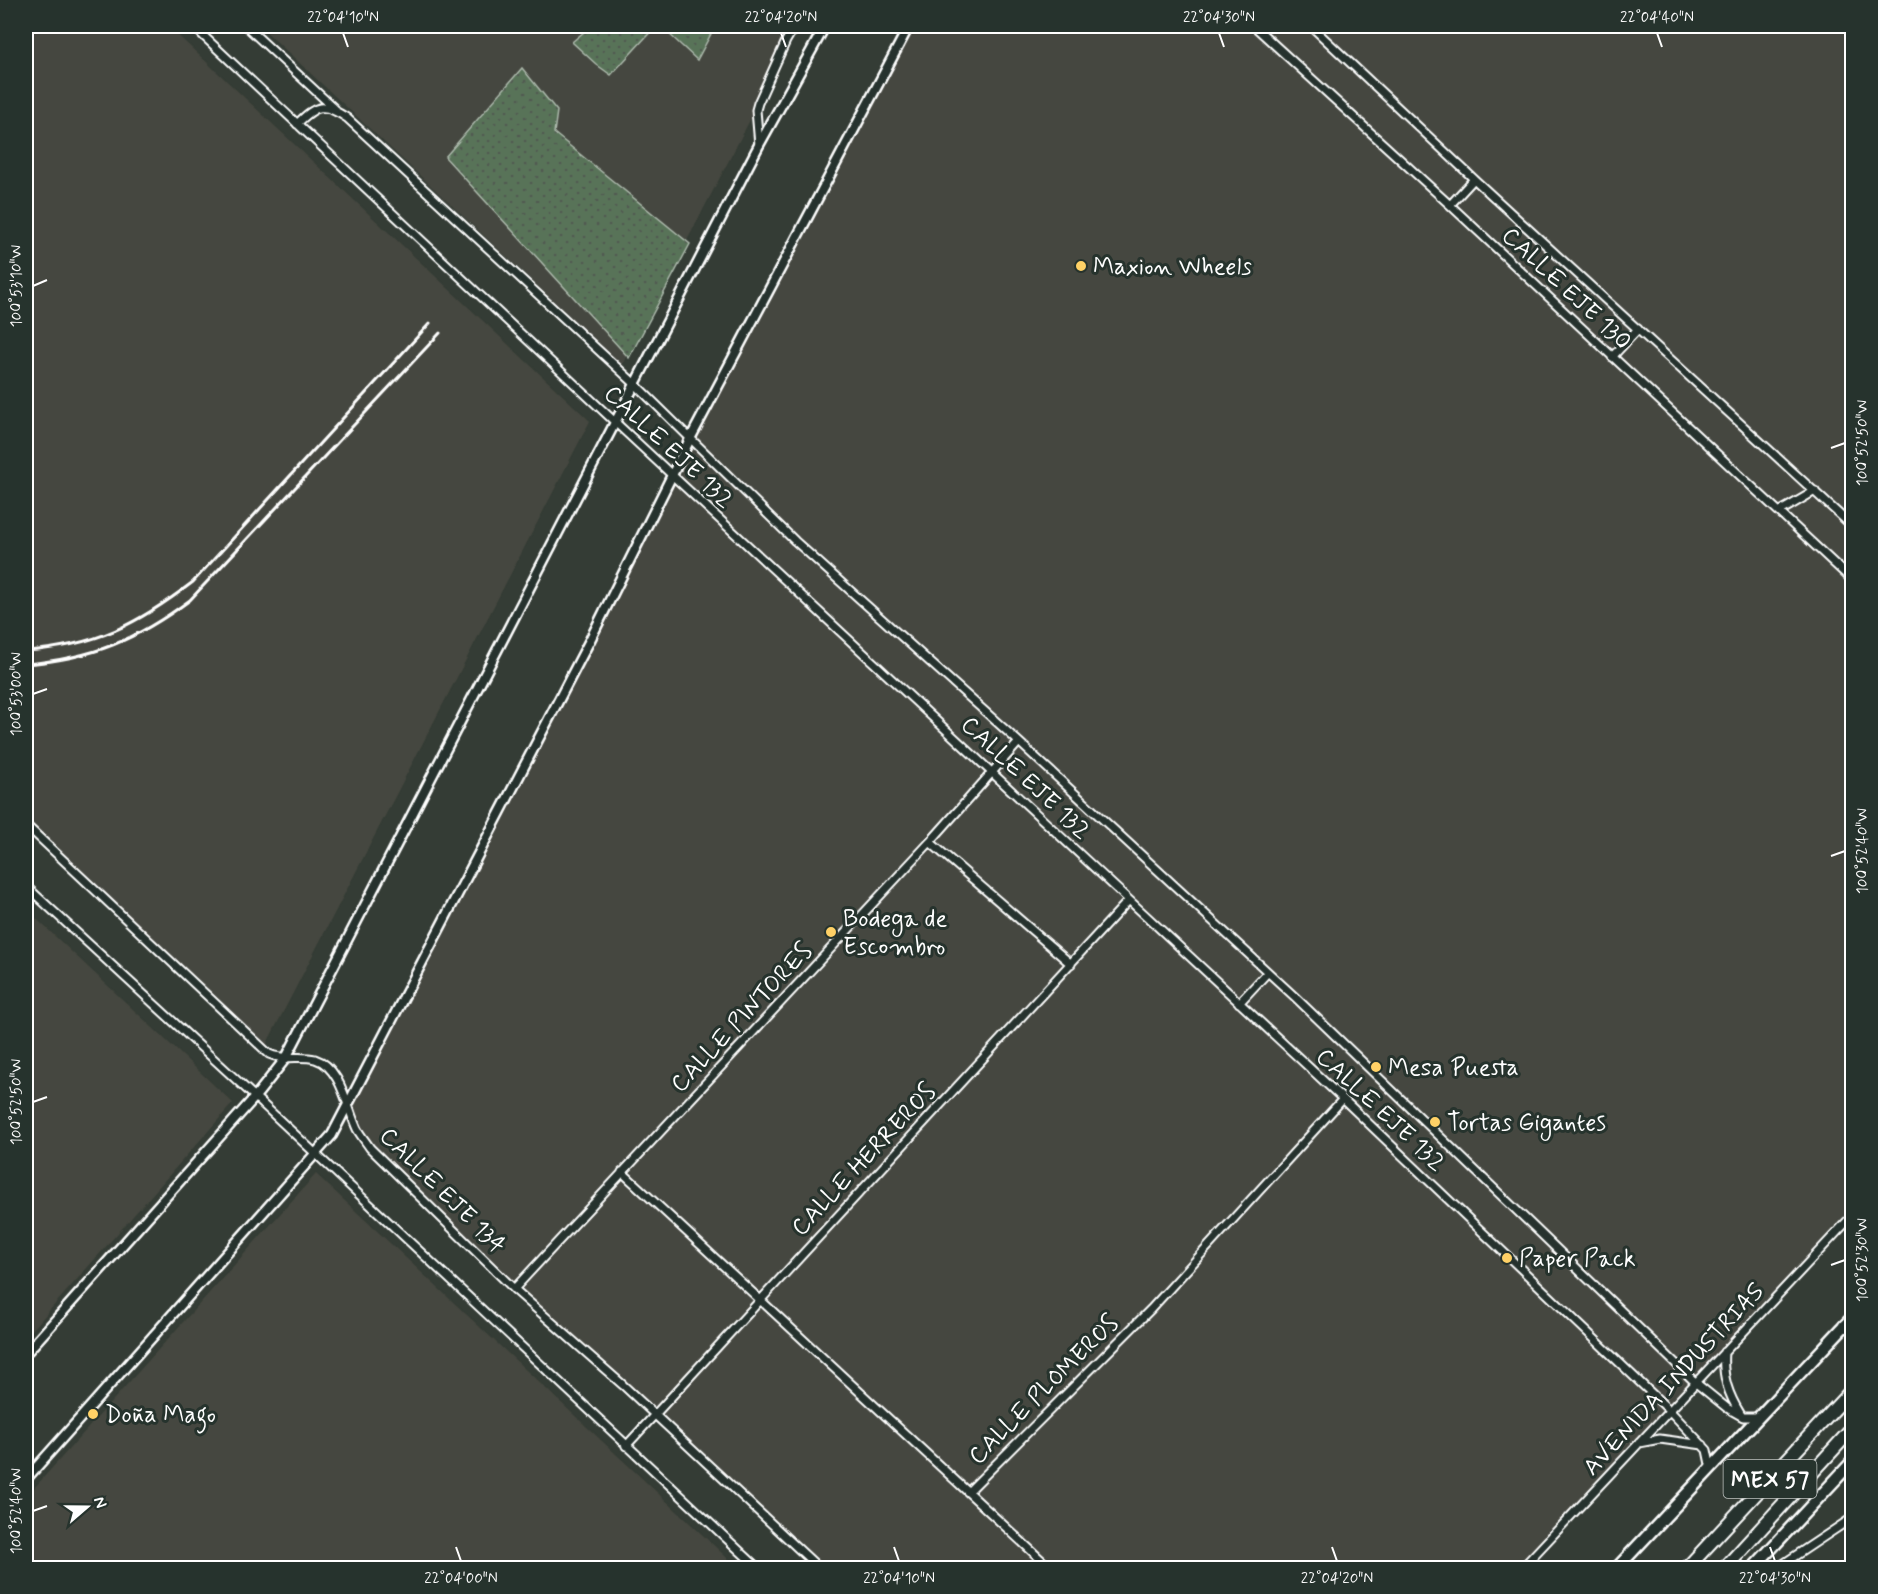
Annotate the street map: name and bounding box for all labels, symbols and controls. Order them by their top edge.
text: 22°04'10"N [307,8,379,28]
text: 22°04'20"N [745,8,817,28]
text: 22°04'30"N [1183,8,1255,28]
text: 22°04'40"N [1620,8,1694,28]
street label: CALLE EJE 130 [1494,221,1637,357]
text: 100°53'10"W [7,245,27,327]
place label: Maxion Wheels [1093,252,1252,283]
marker: Maxion Wheels [1074,259,1088,273]
street label: CALLE EJE 132 [597,379,739,515]
text: 100°52'50"W [1853,400,1873,486]
text: 100°53'00"W [7,652,27,736]
street label: CALLE EJE 132 [954,710,1096,846]
text: 100°52'40"W [1853,808,1873,894]
place label: Bodega de Escombro [843,904,948,963]
marker: Bodega de Escombro [824,925,838,939]
street label: CALLE PINTORES [665,936,820,1100]
street label: CALLE EJE 132 [1309,1042,1451,1178]
place label: Mesa Puesta [1388,1053,1519,1084]
text: 100°52'50"W [7,1059,27,1145]
marker: Mesa Puesta [1369,1060,1383,1074]
street label: CALLE HERREROS [785,1077,943,1243]
place label: Tortas Gigantes [1447,1108,1606,1141]
marker: Tortas Gigantes [1428,1115,1442,1129]
street label: CALLE EJE 134 [372,1121,512,1261]
text: 100°52'30"W [1853,1218,1873,1302]
place label: Paper Pack [1519,1244,1636,1275]
marker: Paper Pack [1500,1251,1514,1265]
street label: AVENIDA INDUSTRIAS [1577,1277,1772,1483]
street label: CALLE PLOMEROS [962,1308,1126,1472]
place label: Doña Mago [105,1400,216,1434]
marker: Doña Mago [86,1407,100,1421]
road number: MEX 57 [1724,1460,1816,1498]
text: 100°52'40"W [7,1468,27,1554]
north arrow [57,1477,117,1537]
text: N [88,1494,111,1511]
text: 22°04'00"N [424,1569,498,1589]
text: 22°04'10"N [863,1569,935,1589]
text: 22°04'20"N [1301,1569,1373,1589]
text: 22°04'30"N [1739,1569,1811,1589]

